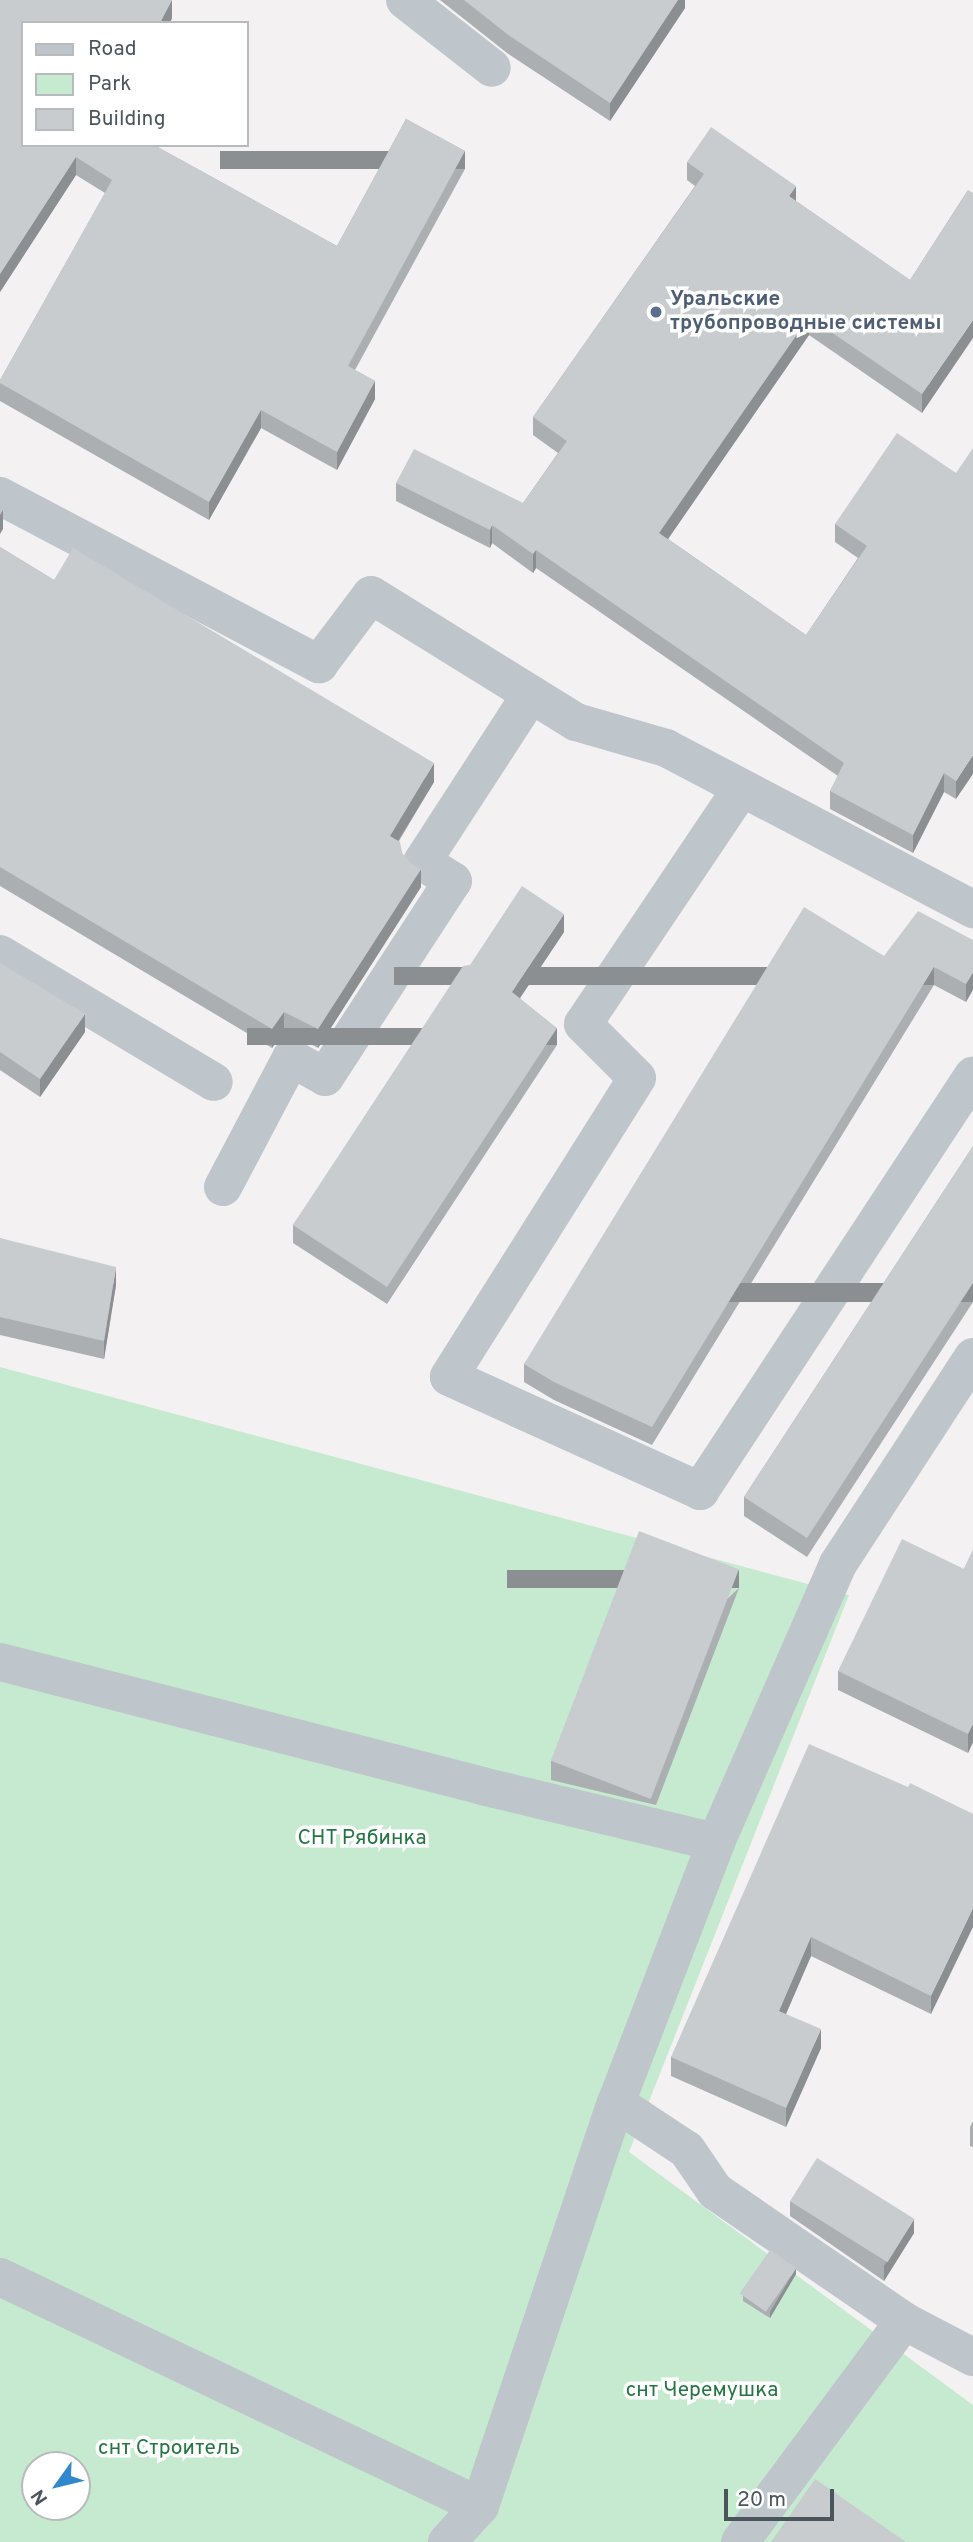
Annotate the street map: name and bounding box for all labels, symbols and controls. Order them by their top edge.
legend [21,21,248,147]
text: Road [88,36,137,63]
text: Park [88,71,131,98]
text: Building [88,106,166,133]
place label: Уральские трубопроводные системы [670,287,941,337]
marker: Уральские трубопроводные системы [648,304,664,320]
park label: СНТ Рябинка [297,1826,427,1852]
park label: снт Черемушка [626,2378,778,2404]
park label: снт Строитель [98,2436,240,2462]
north arrow [21,2451,91,2521]
scale bar [728,2476,838,2520]
text: N [26,2484,54,2509]
text: 20 m [737,2487,786,2514]

